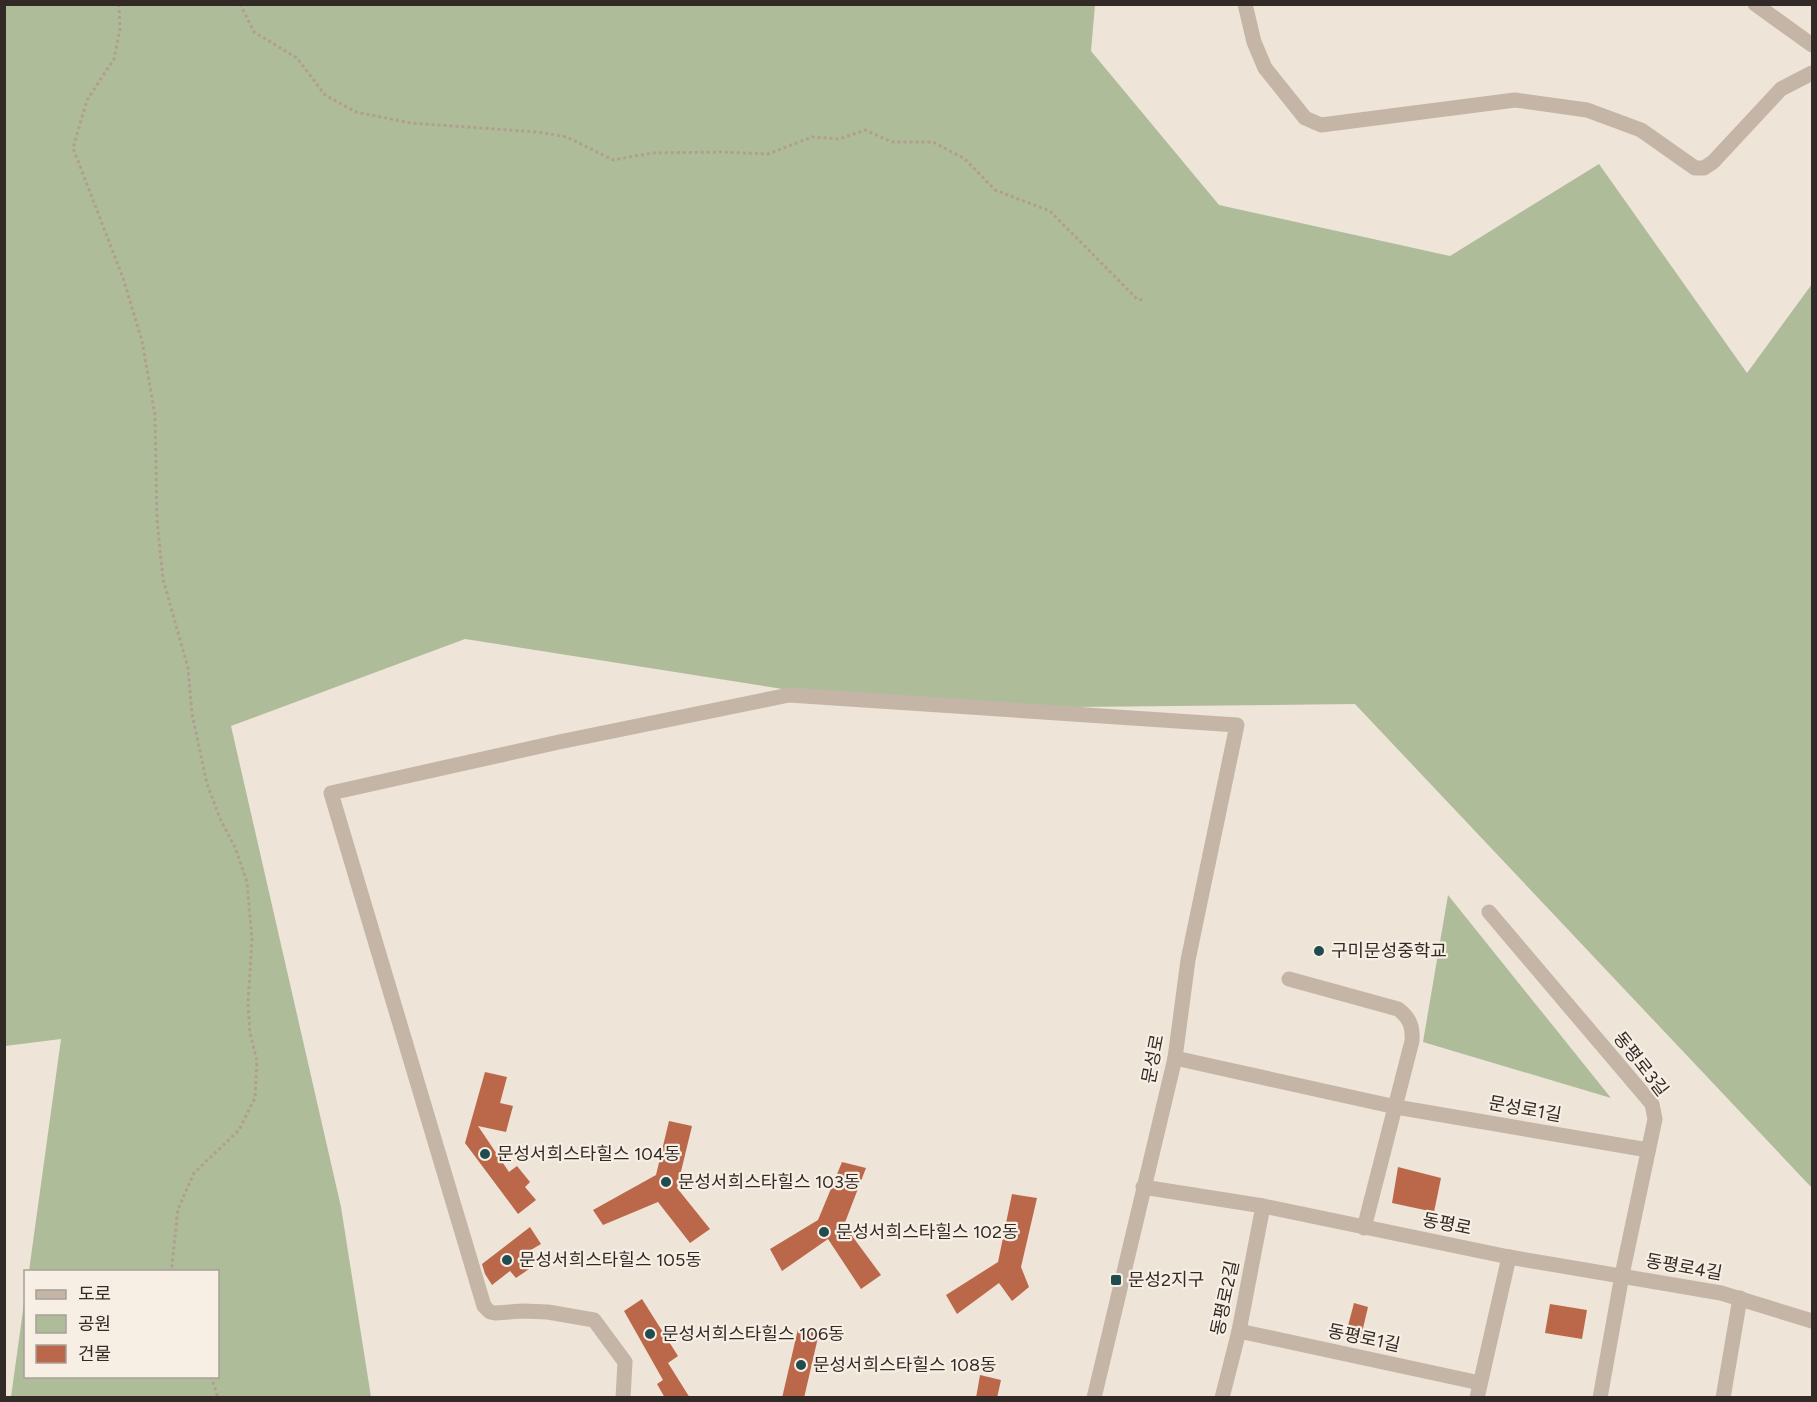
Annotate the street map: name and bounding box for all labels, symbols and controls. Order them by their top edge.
place label: 구미문성중학교 [1331,940,1447,962]
marker: 구미문성중학교 [1312,944,1326,958]
street label: 동평로3길 [1609,1027,1673,1101]
street label: 문성로 [1137,1033,1169,1085]
street label: 문성로1길 [1487,1092,1563,1126]
place label: 문성서희스타힐스 104동 [497,1143,681,1165]
marker: 문성서희스타힐스 104동 [478,1147,492,1161]
place label: 문성서희스타힐스 103동 [678,1171,860,1193]
marker: 문성서희스타힐스 103동 [659,1175,673,1189]
street label: 동평로 [1421,1208,1473,1240]
place label: 문성서희스타힐스 102동 [836,1221,1019,1243]
marker: 문성서희스타힐스 102동 [817,1225,831,1239]
place label: 문성서희스타힐스 105동 [519,1249,702,1271]
street label: 동평로4길 [1644,1249,1724,1285]
marker: 문성서희스타힐스 105동 [500,1253,514,1267]
street label: 동평로2길 [1206,1258,1244,1338]
place label: 문성2지구 [1128,1269,1204,1291]
legend [24,1270,219,1378]
marker: 문성2지구 [1109,1273,1123,1287]
text: 도로 [78,1283,111,1305]
text: 공원 [78,1313,111,1335]
street label: 동평로1길 [1326,1320,1402,1356]
place label: 문성서희스타힐스 106동 [662,1323,845,1345]
marker: 문성서희스타힐스 106동 [643,1327,657,1341]
text: 건물 [78,1343,111,1365]
place label: 문성서희스타힐스 108동 [813,1354,997,1376]
marker: 문성서희스타힐스 108동 [794,1358,808,1372]

